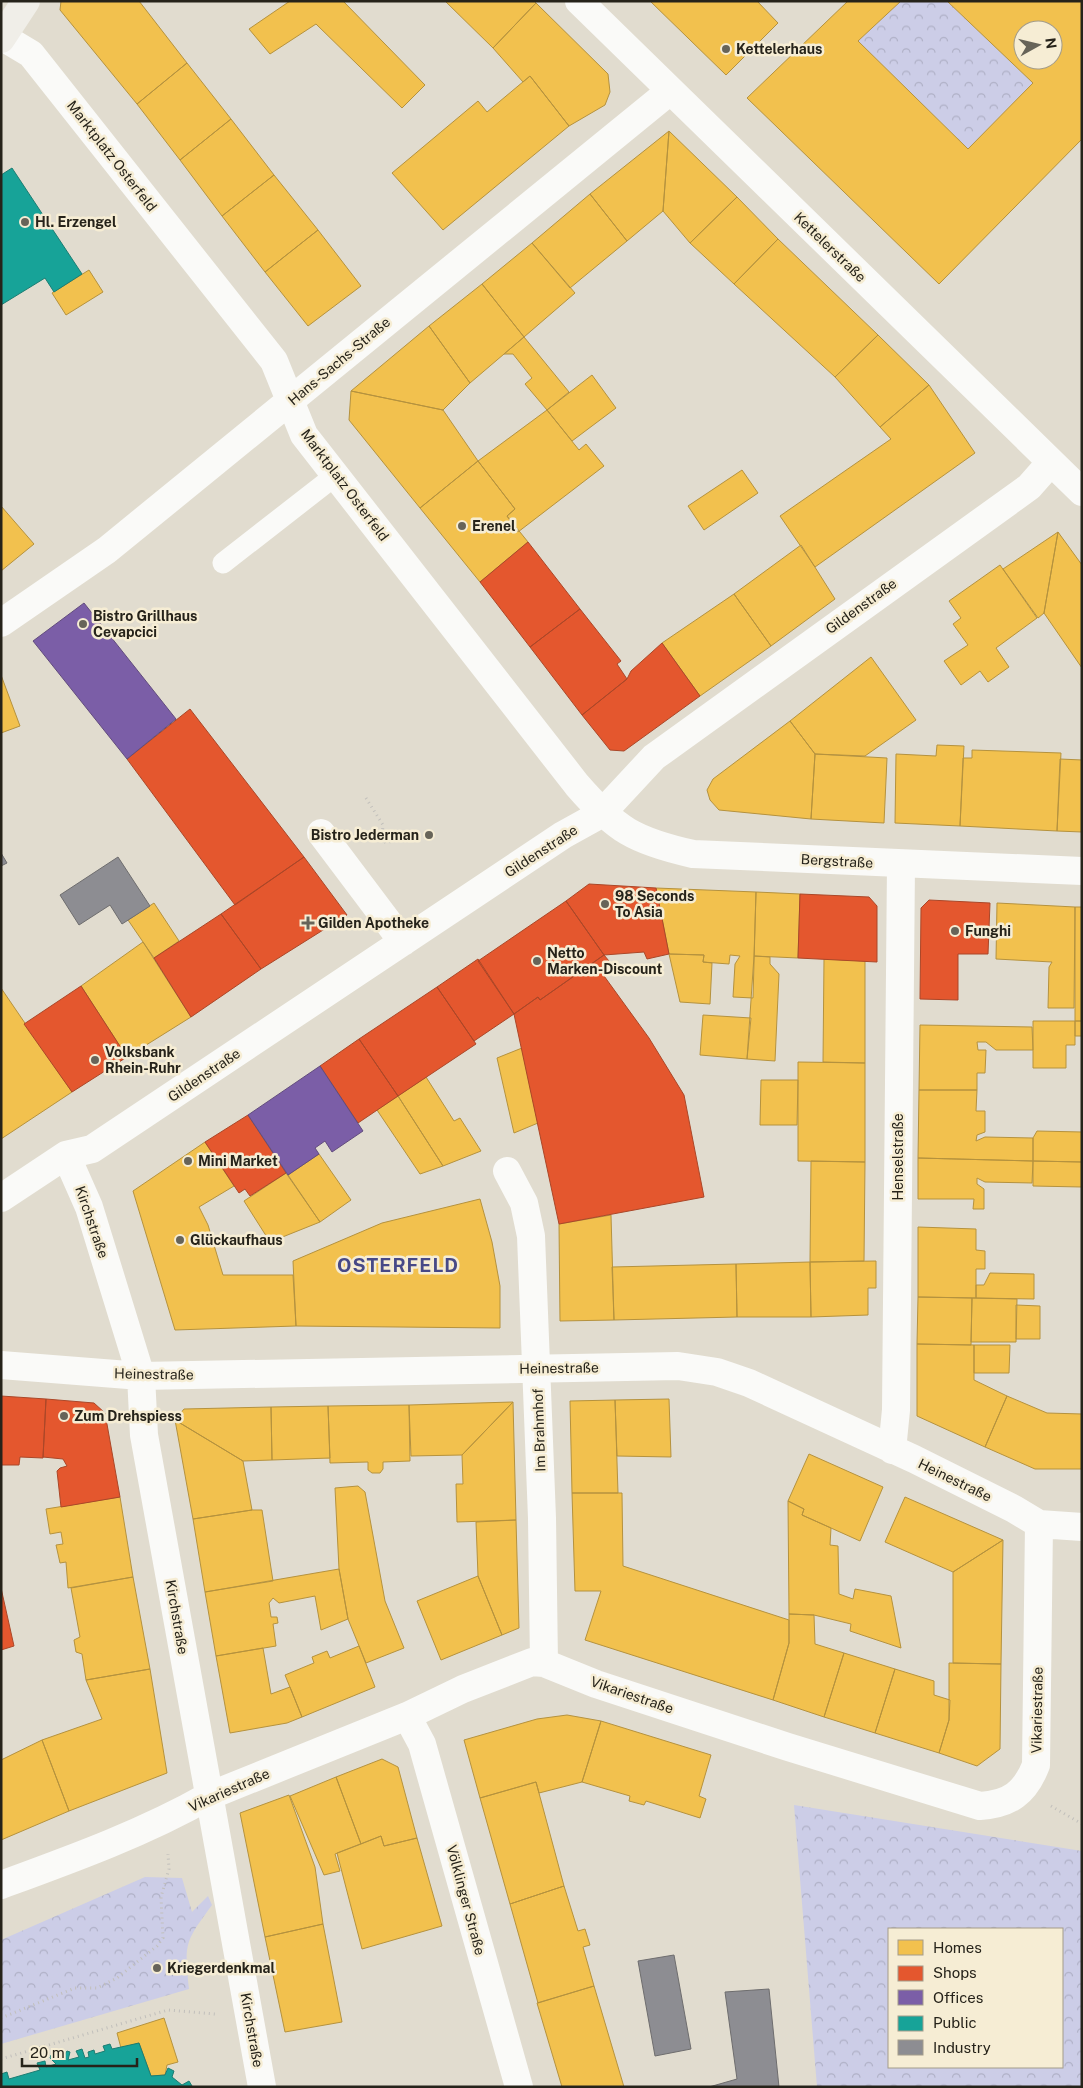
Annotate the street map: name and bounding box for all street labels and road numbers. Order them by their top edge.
street label: Marktplatz Osterfeld [64,98,160,214]
street label: Kettelerstraße [791,209,869,285]
street label: Hans-Sachs-Straße [285,314,393,408]
street label: Marktplatz Osterfeld [298,426,392,544]
street label: Gildenstraße [823,575,900,637]
street label: Gildenstraße [502,822,580,880]
street label: Bergstraße [800,851,874,871]
street label: Gildenstraße [165,1045,243,1105]
street label: Henselstraße [890,1113,906,1201]
street label: Kirchstraße [72,1184,112,1260]
street label: Heinestraße [519,1359,599,1377]
street label: Heinestraße [114,1365,194,1383]
street label: Im Brahmhof [530,1388,548,1472]
street label: Heinestraße [916,1455,994,1505]
street label: Kirchstraße [163,1578,191,1656]
street label: Vikariestraße [1028,1666,1046,1754]
street label: Vikariestraße [588,1673,676,1717]
street label: Vikariestraße [186,1765,272,1815]
street label: Völklinger Straße [444,1843,488,1957]
street label: Kirchstraße [238,1991,266,2069]

